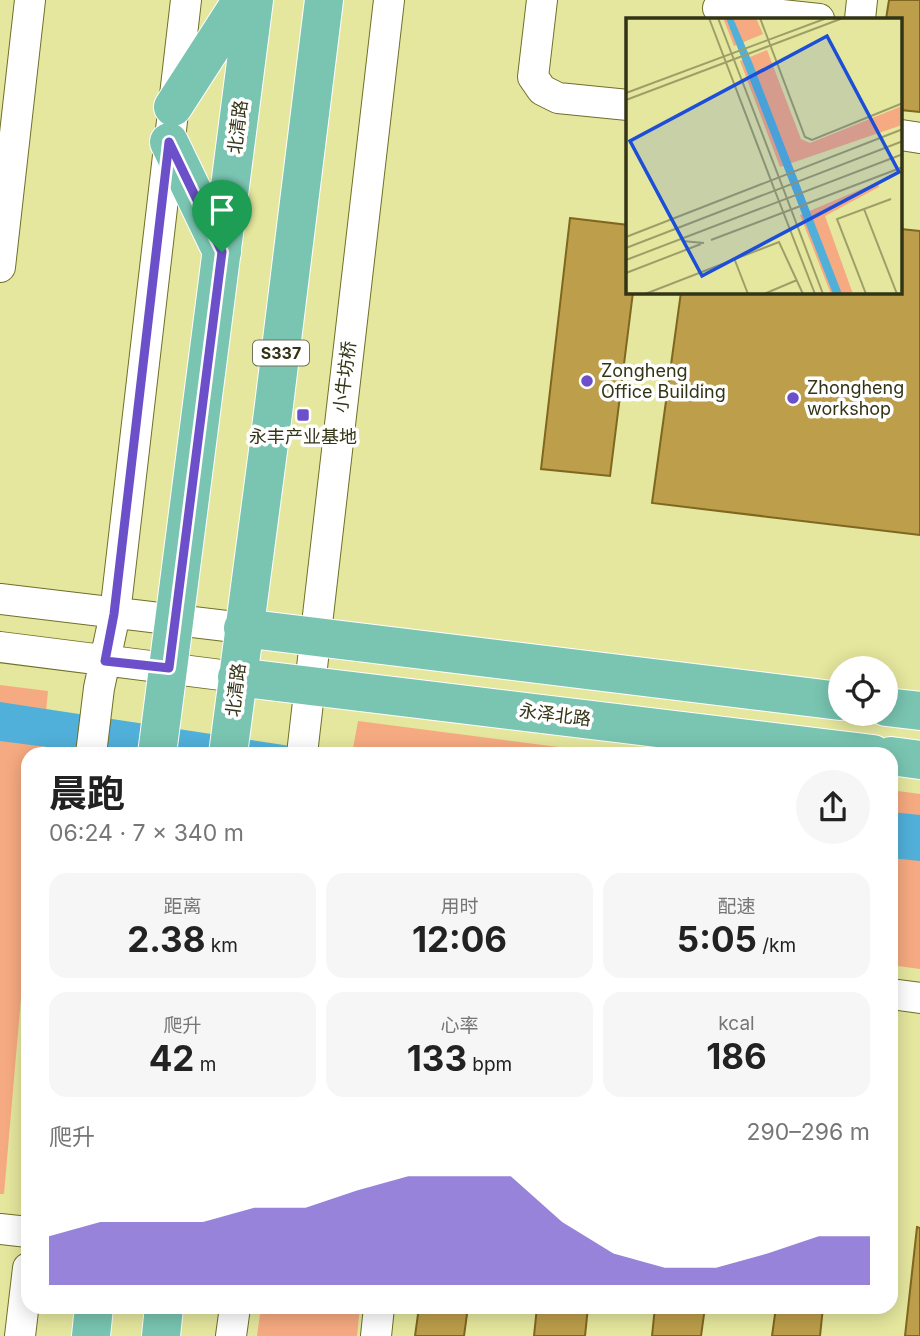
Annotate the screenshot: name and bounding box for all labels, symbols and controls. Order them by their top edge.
inset map [626,18,902,294]
street label: 北清路 [224,99,251,155]
pin [192,180,252,252]
icon: arrive [203,191,241,229]
road number: S337 [253,340,309,366]
street label: 小牛坊桥 [330,340,359,414]
place label: Zongheng Office Building [601,360,726,402]
marker: Zongheng Office Building [579,373,595,389]
place label: Zhongheng workshop [807,377,904,419]
marker: Zhongheng workshop [785,390,801,406]
marker: 永丰产业基地 [295,407,311,423]
place label: 永丰产业基地 [249,426,357,447]
map controls [828,656,898,726]
button: locate [828,656,898,726]
street label: 北清路 [222,662,249,718]
street label: 永泽北路 [518,700,592,729]
text: 晨跑 [49,770,125,816]
button: share [796,770,870,844]
text: 06:24 · 7 × 340 m [49,819,244,847]
text: 距离 [163,895,202,918]
text: 用时 [440,895,479,918]
text: 配速 [717,895,756,918]
text: 2.38 [127,918,205,960]
text: 12:06 [412,918,507,960]
text: 5:05 [677,918,757,960]
text: km [205,934,238,957]
text: /km [757,934,796,957]
text: kcal [718,1012,755,1035]
text: 爬升 [163,1014,202,1037]
text: 心率 [440,1014,479,1037]
text: 186 [706,1035,767,1077]
text: 42 [149,1037,194,1079]
text: 133 [407,1037,467,1079]
text: m [194,1053,216,1076]
text: bpm [467,1053,512,1076]
text: 290–296 m [747,1118,870,1146]
text: 爬升 [49,1123,95,1151]

